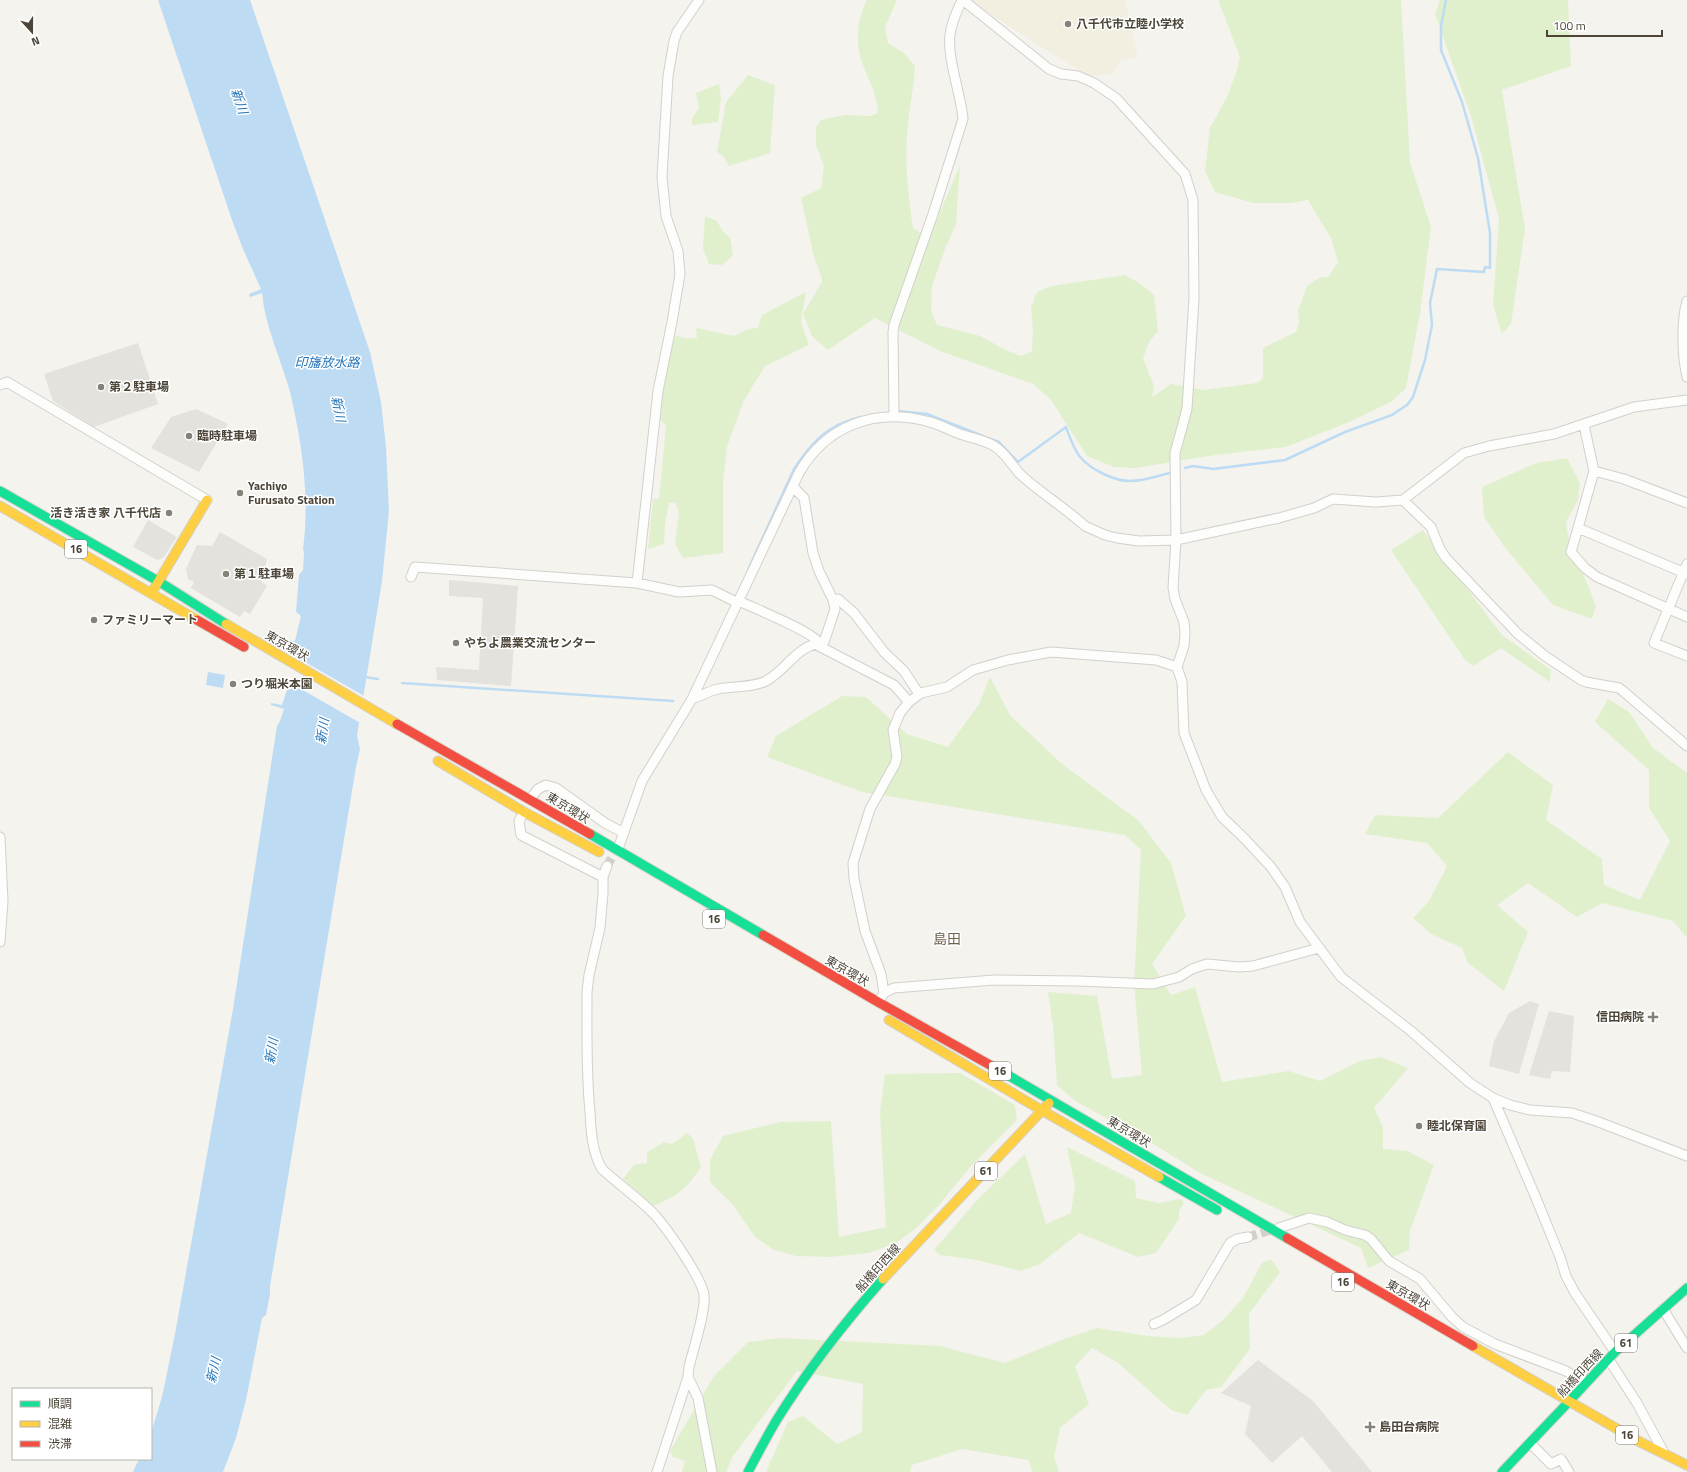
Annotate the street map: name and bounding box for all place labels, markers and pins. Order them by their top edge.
place label: 八千代市立睦小学校 [1076,14,1184,33]
marker: 八千代市立睦小学校 [1063,19,1073,29]
place label: 第２駐車場 [109,377,169,396]
marker: 第２駐車場 [96,382,106,392]
place label: 臨時駐車場 [197,426,257,445]
marker: 臨時駐車場 [184,431,194,441]
place label: Yachiyo Furusato Station [248,476,335,509]
marker: Yachiyo Furusato Station [235,488,245,498]
place label: 活き活き家 八千代店 [50,503,161,522]
marker: 活き活き家 八千代店 [164,508,174,518]
place label: 第１駐車場 [234,564,294,583]
marker: 第１駐車場 [221,569,231,579]
place label: ファミリーマート [102,610,198,629]
marker: ファミリーマート [89,615,99,625]
place label: やちよ農業交流センター [464,633,596,652]
marker: やちよ農業交流センター [451,638,461,648]
place label: つり堀米本園 [241,674,313,693]
marker: つり堀米本園 [228,679,238,689]
place label: 信田病院 [1596,1007,1644,1026]
marker: 信田病院 [1647,1011,1659,1023]
place label: 睦北保育園 [1427,1116,1487,1135]
marker: 睦北保育園 [1414,1121,1424,1131]
place label: 島田台病院 [1379,1417,1439,1436]
marker: 島田台病院 [1364,1421,1376,1433]

